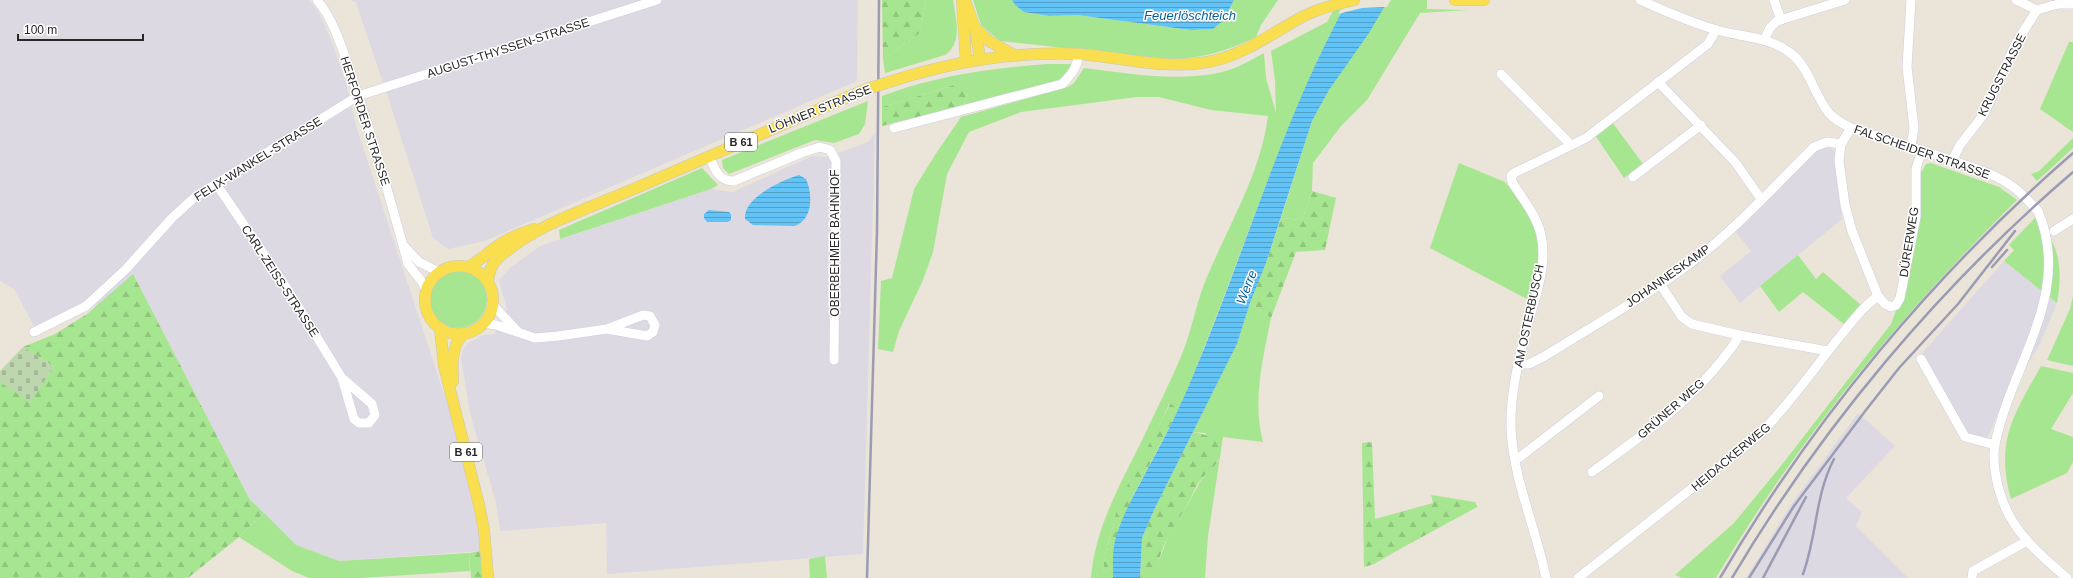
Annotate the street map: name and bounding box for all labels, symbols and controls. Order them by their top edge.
water label: Feuerlöschteich [1144,8,1236,23]
street label: AUGUST-THYSSEN-STRASSE [425,15,591,81]
scale bar [18,16,143,42]
text: 100 m [24,23,57,37]
street label: KRUGSTRASSE [1975,31,2029,119]
street label: HERFORDER STRASSE [337,54,393,188]
street label: LÖHNER STRASSE [767,82,873,136]
street label: FELIX-WANKEL-STRASSE [192,114,324,204]
street label: FALSCHEIDER STRASSE [1852,122,1992,182]
road number: B 61 [725,133,757,151]
street label: OBERBEHMER BAHNHOF [828,169,842,317]
street label: DÜRERWEG [1897,206,1921,278]
street label: CARL-ZEISS-STRASSE [239,222,321,340]
street label: JOHANNESKAMP [1623,242,1713,310]
street label: AM OSTERBUSCH [1511,263,1547,369]
water label: Werre [1233,268,1260,306]
street label: GRÜNER WEG [1635,376,1707,442]
street label: HEIDACKERWEG [1689,420,1773,494]
road number: B 61 [450,443,482,461]

